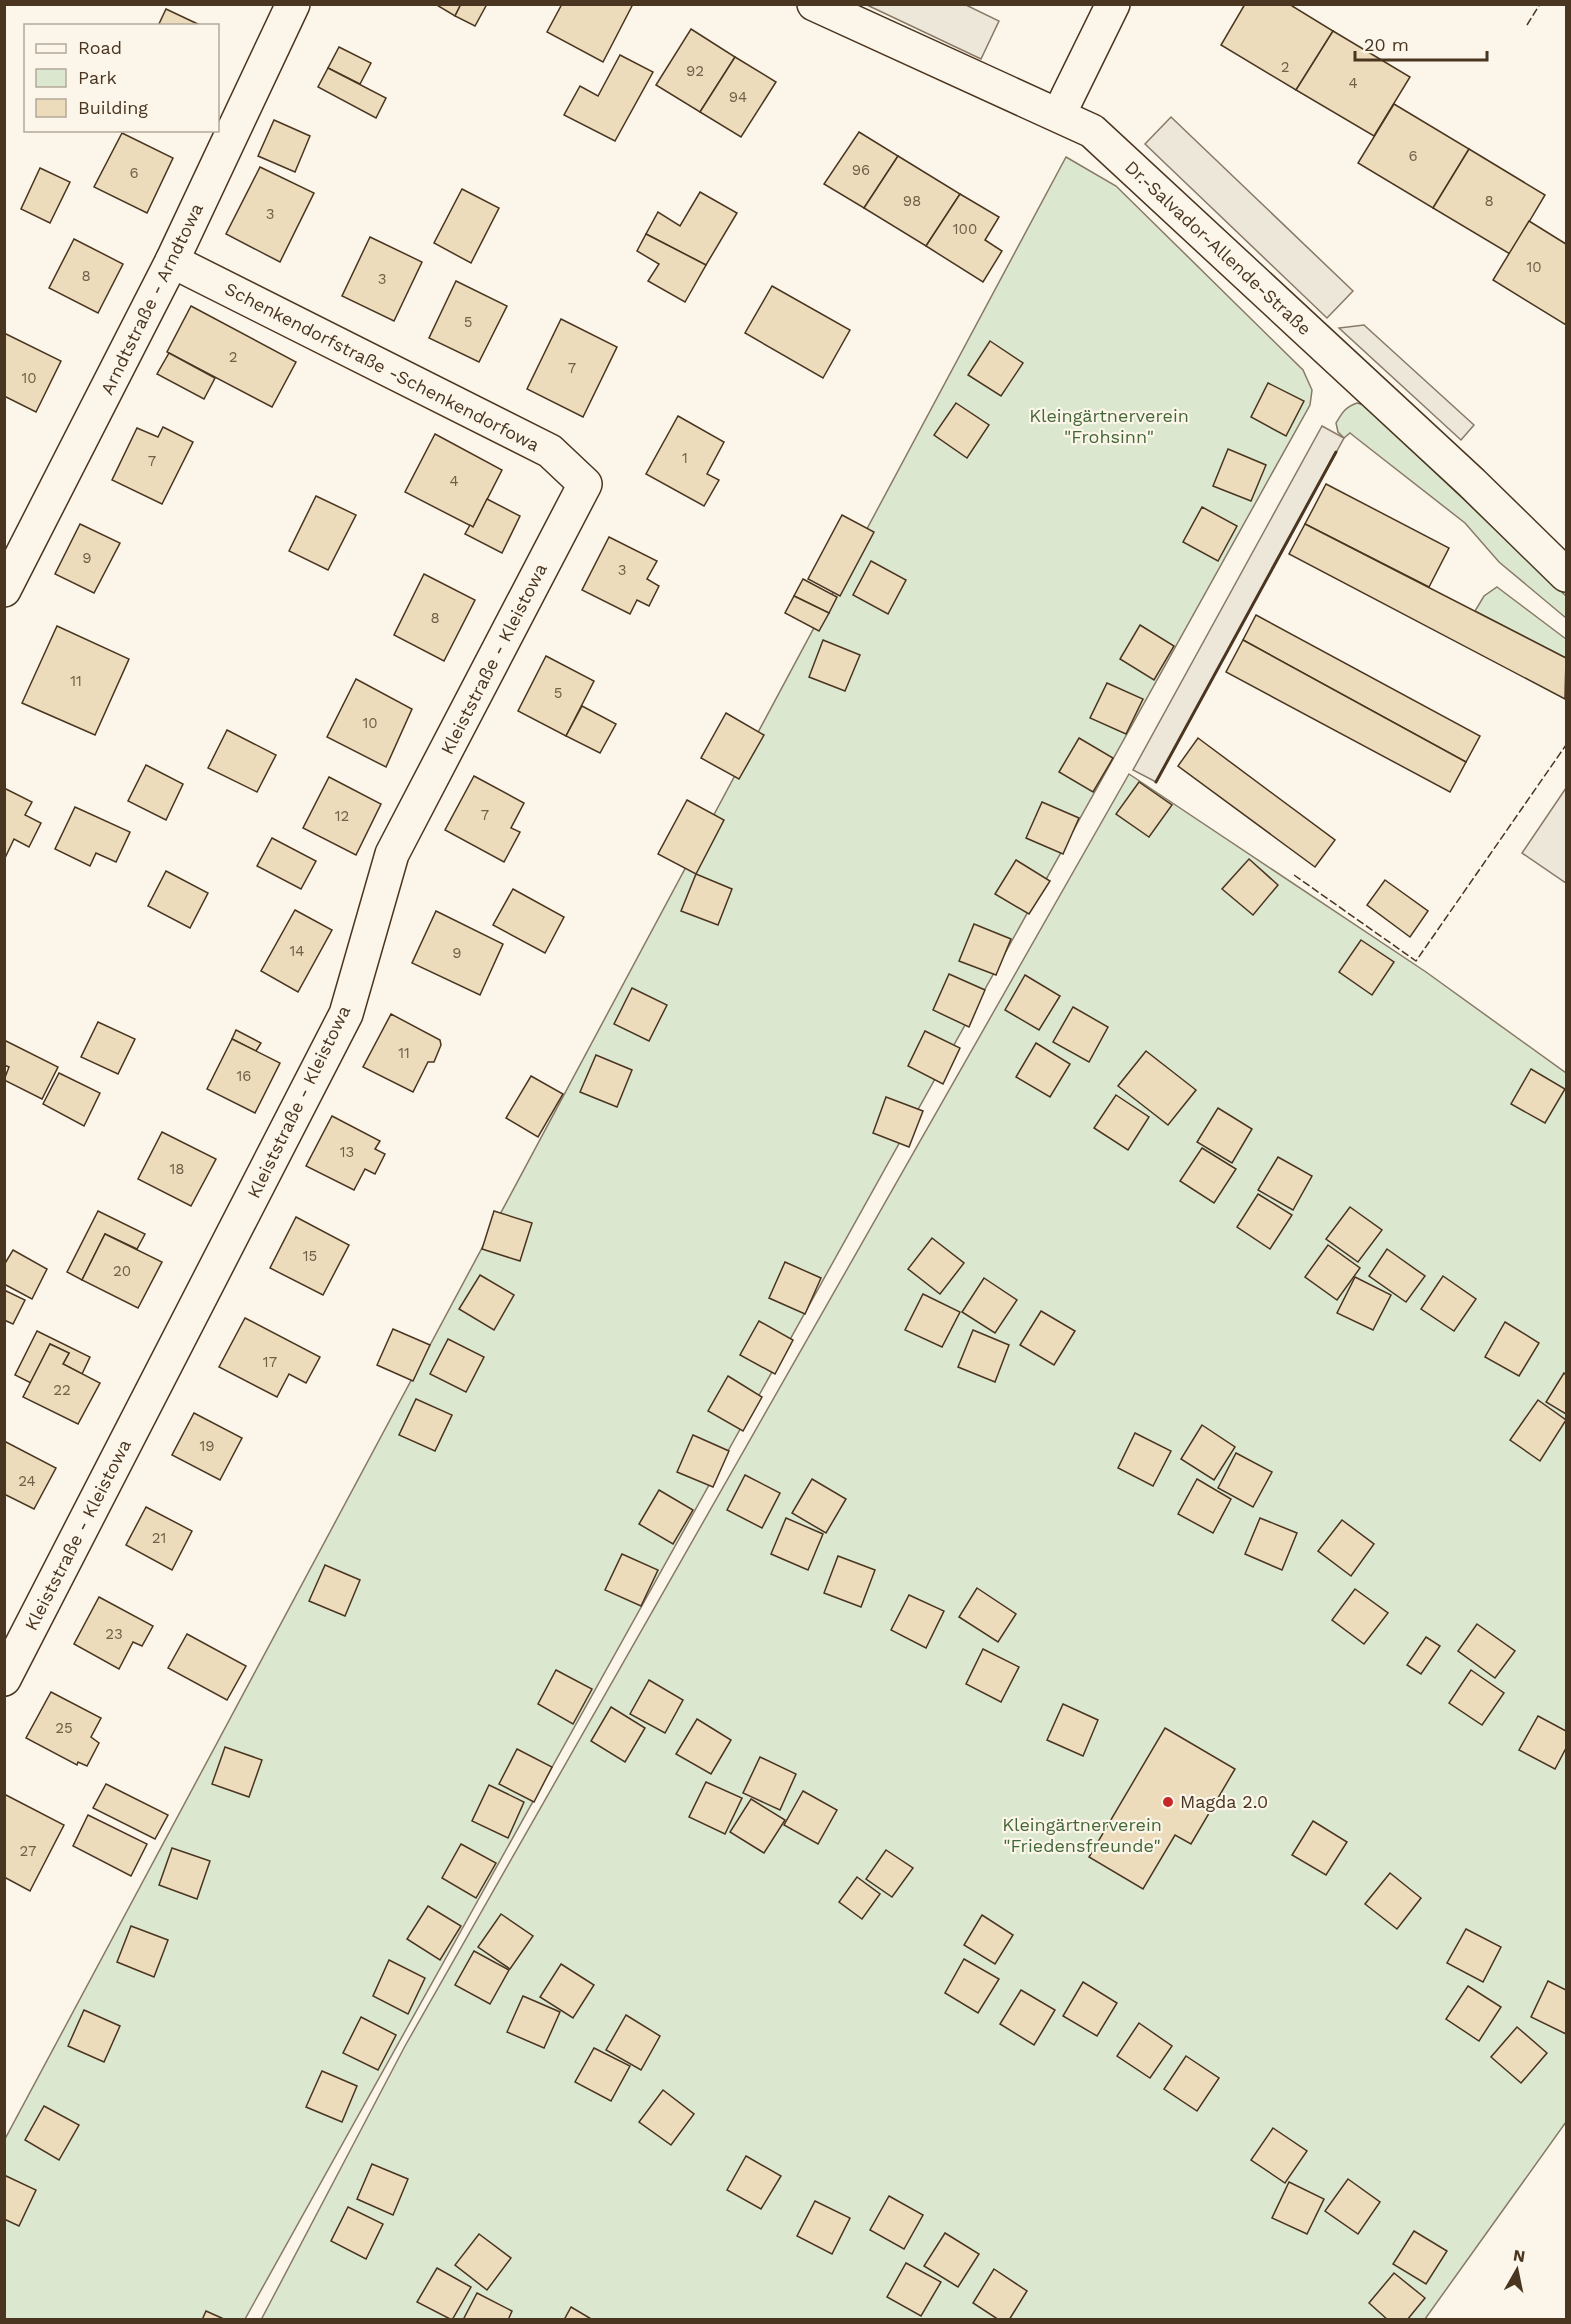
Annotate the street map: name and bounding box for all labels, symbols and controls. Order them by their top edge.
legend [24,24,219,132]
scale bar [1355,24,1487,62]
text: 20 m [1364,34,1409,55]
text: Road [78,37,122,58]
house number: 2 [1281,58,1289,76]
house number: 92 [686,62,704,80]
text: Park [78,67,117,88]
house number: 4 [1348,74,1358,92]
house number: 94 [729,88,747,106]
text: Building [78,97,148,118]
house number: 6 [1408,147,1418,165]
street label: Dr.-Salvador-Allende-Straße [1121,156,1316,339]
house number: 96 [852,161,870,179]
house number: 6 [129,164,139,182]
house number: 98 [903,192,921,210]
house number: 8 [1484,192,1494,210]
street label: Arndtstraße - Arndtowa [96,200,207,398]
house number: 3 [266,205,274,223]
house number: 100 [953,220,977,238]
house number: 10 [1526,258,1542,276]
house number: 8 [81,267,91,285]
house number: 3 [378,270,386,288]
street label: Schenkendorfstraße -Schenkendorfowa [221,278,543,455]
house number: 5 [464,313,472,331]
house number: 2 [229,348,237,366]
house number: 7 [568,359,576,377]
house number: 10 [21,369,37,387]
park label: Kleingärtnerverein "Frohsinn" [1029,405,1189,447]
house number: 1 [682,449,688,467]
house number: 7 [148,452,156,470]
house number: 4 [449,472,459,490]
house number: 9 [82,549,92,567]
street label: Kleiststraße - Kleistowa [436,560,551,758]
house number: 3 [618,561,626,579]
house number: 8 [430,609,440,627]
house number: 11 [70,672,82,690]
house number: 5 [554,684,562,702]
house number: 10 [362,714,378,732]
house number: 7 [481,806,489,824]
house number: 12 [335,807,349,825]
house number: 14 [289,942,305,960]
house number: 9 [452,944,462,962]
street label: Kleiststraße - Kleistowa [243,1002,354,1202]
house number: 11 [398,1044,410,1062]
house number: 16 [237,1067,251,1085]
house number: 13 [340,1143,354,1161]
house number: 18 [169,1160,185,1178]
house number: 15 [303,1247,317,1265]
house number: 20 [113,1262,131,1280]
house number: 17 [263,1353,277,1371]
house number: 22 [53,1381,71,1399]
street label: Kleiststraße - Kleistowa [20,1436,135,1634]
house number: 19 [199,1437,215,1455]
house number: 24 [18,1472,36,1490]
house number: 21 [152,1529,166,1547]
house number: 23 [105,1625,123,1643]
house number: 25 [55,1719,73,1737]
place label: Magda 2.0 [1180,1791,1268,1812]
marker: Magda 2.0 [1161,1795,1175,1809]
park label: Kleingärtnerverein "Friedensfreunde" [1002,1814,1162,1856]
house number: 27 [20,1842,36,1860]
north arrow [1487,2240,1547,2300]
text: N [1512,2245,1527,2266]

